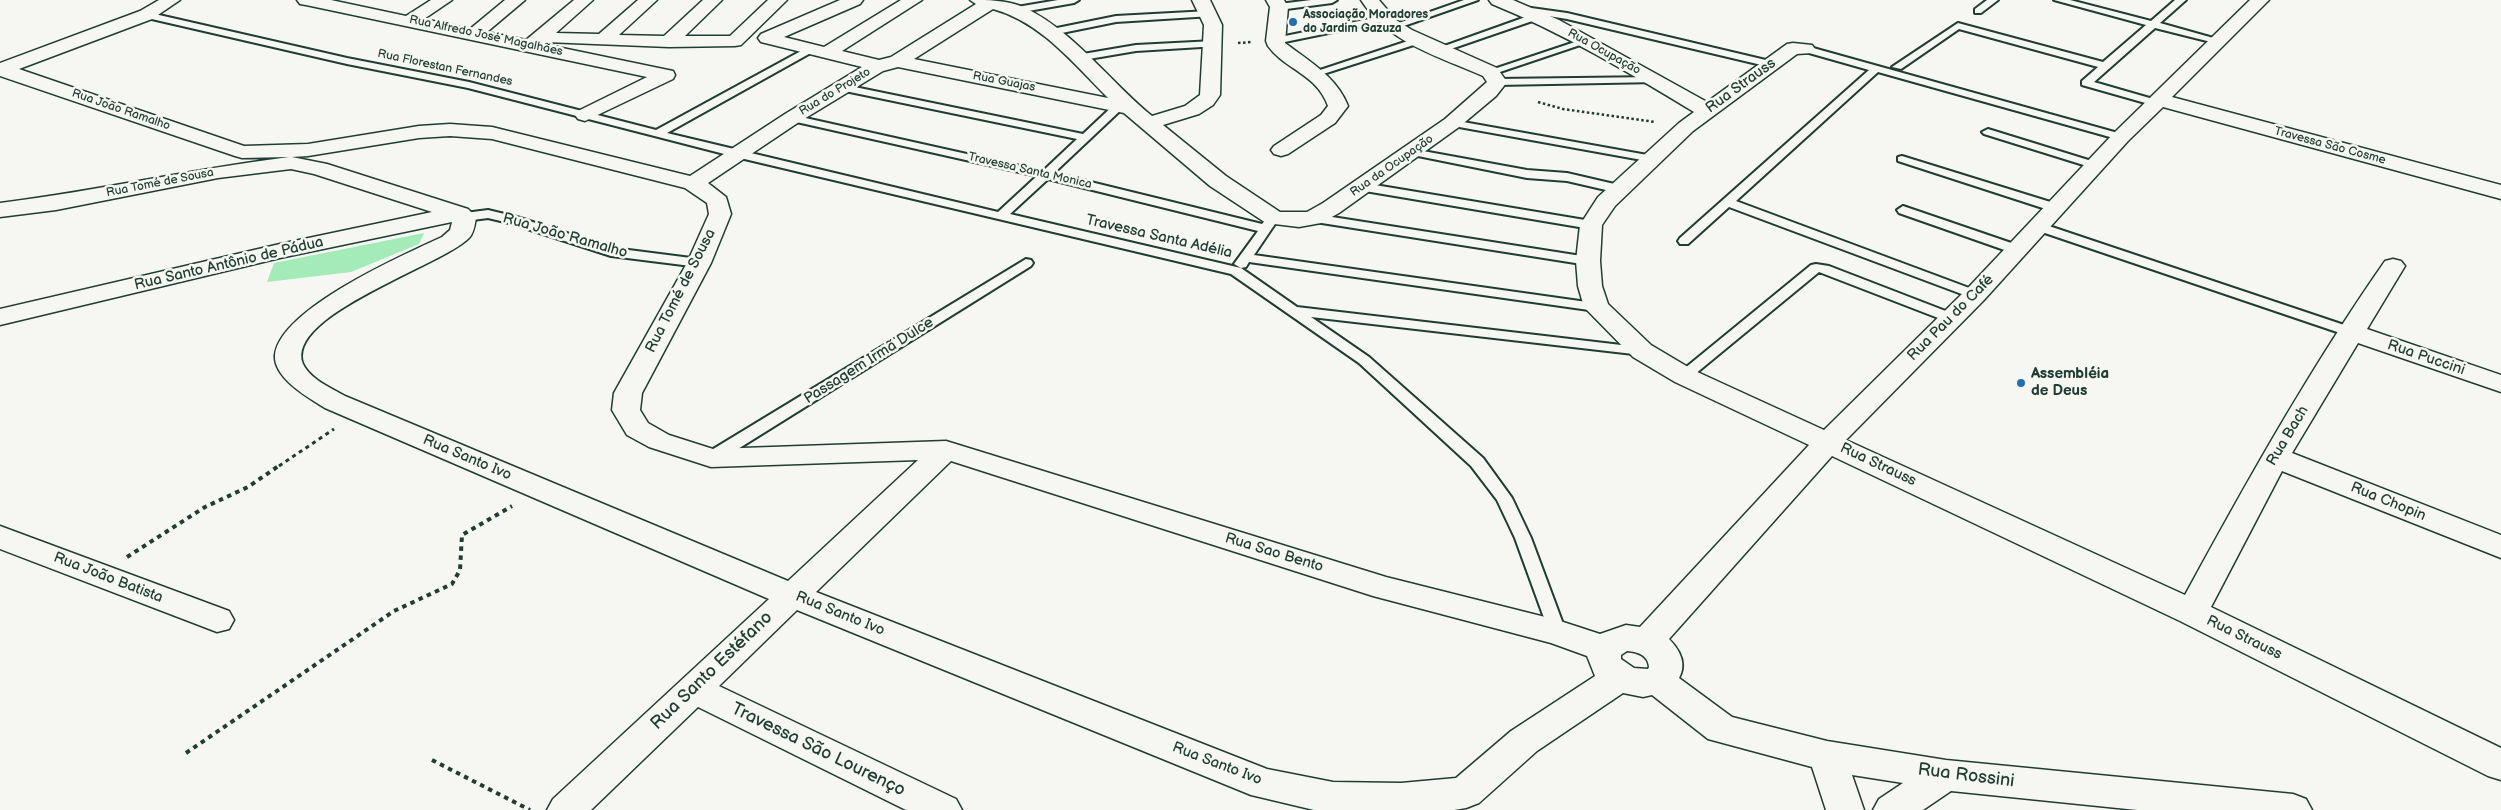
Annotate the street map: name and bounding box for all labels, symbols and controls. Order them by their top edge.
place label: Associação Moradores do Jardim Gazuza [1303,8,1428,36]
street label: Rua Alfredo José Magalhães [408,13,564,59]
marker: Associação Moradores do Jardim Gazuza [1287,16,1299,28]
street label: Rua Ocupação [1565,26,1643,78]
street label: Rua Florestan Fernandes [376,47,514,89]
street label: Rua Strauss [1703,55,1779,117]
street label: Rua do Projeto [797,65,873,119]
street label: Rua Guajas [972,69,1036,95]
street label: Rua João Ramalho [70,86,172,134]
street label: Travessa São Cosme [2273,124,2387,168]
street label: Rua da Ocupação [1348,132,1436,200]
street label: Travessa Santa Monica [967,150,1093,192]
street label: Rua Tomé de Sousa [105,166,215,200]
street label: Rua João Ramalho [501,210,629,262]
street label: Travessa Santa Adélia [1084,211,1234,263]
street label: Rua Tomé de Sousa [642,226,720,356]
street label: Rua Santo Antônio de Pádua [133,233,325,295]
street label: Rua Pau do Café [1904,271,1998,365]
street label: Passagem Irmã Dulce [801,314,937,408]
street label: Rua Puccini [2385,336,2467,380]
place label: Assembléia de Deus [2031,365,2109,400]
marker: Assembléia de Deus [2015,377,2027,389]
street label: Rua Bach [2263,403,2313,469]
street label: Rua Santo Ivo [420,431,514,485]
street label: Rua Strauss [1837,440,1919,490]
street label: Rua Chopin [2348,479,2428,525]
street label: Rua Sao Bento [1223,529,1325,577]
street label: Rua João Batista [51,549,165,607]
street label: Rua Santo Ivo [793,588,887,640]
street label: Rua Santo Estéfano [647,607,777,735]
street label: Rua Strauss [2203,612,2285,664]
street label: Travessa São Lourenço [727,698,909,802]
street label: Rua Santo Ivo [1170,739,1264,789]
street label: Rua Rossini [1916,759,2016,793]

